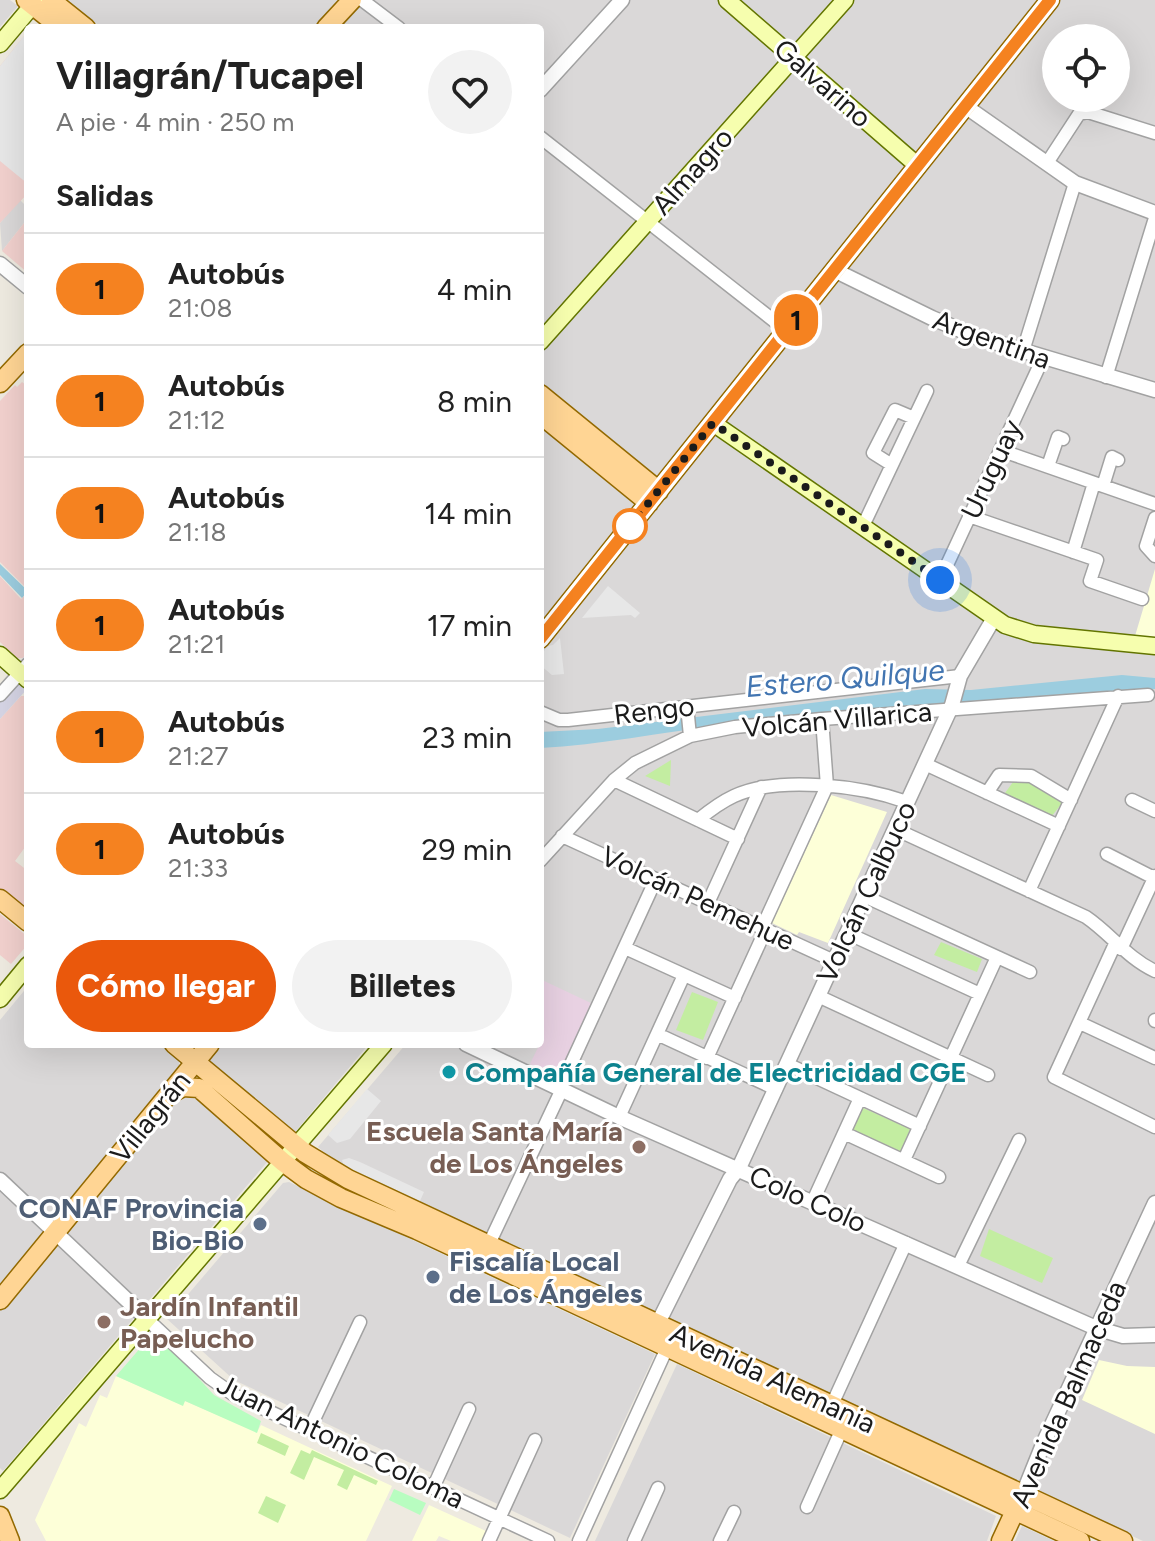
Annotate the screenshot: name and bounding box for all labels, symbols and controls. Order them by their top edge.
map controls [1042,24,1130,112]
button: locate [1042,24,1130,112]
street label: Galvarino [767,31,879,135]
button: heart [428,50,512,134]
text: Villagrán/Tucapel [56,53,364,99]
text: A pie · 4 min · 250 m [56,106,294,138]
street label: Almagro [644,120,740,222]
text: Salidas [56,177,153,214]
text: Autobús [168,255,285,292]
text: 4 min [437,271,512,308]
text: 1 [94,272,106,306]
text: 21:08 [168,292,232,324]
line badge: 1 [770,294,822,346]
street label: Argentina [929,302,1055,376]
text: 1 [790,303,802,337]
text: Autobús [168,367,285,404]
text: 8 min [437,383,512,420]
text: 1 [94,384,106,418]
text: 21:12 [168,404,225,436]
street label: Uruguay [953,414,1029,524]
text: Autobús [168,479,285,516]
text: 14 min [424,495,512,532]
text: 1 [94,496,106,530]
unlabelled marker [613,509,647,543]
text: 21:18 [168,516,227,548]
your location [920,560,960,600]
text: Autobús [168,591,285,628]
text: 17 min [427,607,512,644]
text: 1 [94,608,106,642]
text: 21:21 [168,628,225,660]
water label: Estero Quilque [744,651,946,705]
street label: Rengo [612,688,696,732]
street label: Volcán Villarica [741,694,933,744]
text: Autobús [168,703,285,740]
text: 23 min [422,719,512,756]
text: 1 [94,720,106,754]
text: 21:27 [168,740,228,772]
street label: Volcán Calbuco [809,796,923,988]
text: Autobús [168,815,285,852]
text: 29 min [422,831,512,868]
text: 1 [94,832,106,866]
street label: Volcán Pemehue [596,838,800,958]
text: 21:33 [168,852,228,884]
button: Cómo llegar [56,940,276,1032]
button: Billetes [292,940,512,1032]
place label: Compañía General de Electricidad CGE [465,1055,967,1089]
marker: Compañía General de Electricidad CGE [440,1063,458,1081]
street label: Villagrán [103,1064,197,1170]
place label: Escuela Santa María de Los Ángeles [366,1114,623,1180]
marker: Escuela Santa María de Los Ángeles [630,1138,648,1156]
street label: Colo Colo [744,1158,872,1240]
place label: CONAF Provincia Bio-Bio [18,1191,244,1257]
marker: CONAF Provincia Bio-Bio [251,1215,269,1233]
place label: Fiscalía Local de Los Ángeles [449,1244,643,1310]
marker: Fiscalía Local de Los Ángeles [424,1268,442,1286]
street label: Avenida Balmaceda [1003,1275,1133,1513]
place label: Jardín Infantil Papelucho [120,1289,299,1355]
marker: Jardín Infantil Papelucho [95,1313,113,1331]
street label: Avenida Alemania [665,1316,881,1440]
street label: Juan Antonio Coloma [212,1366,470,1516]

